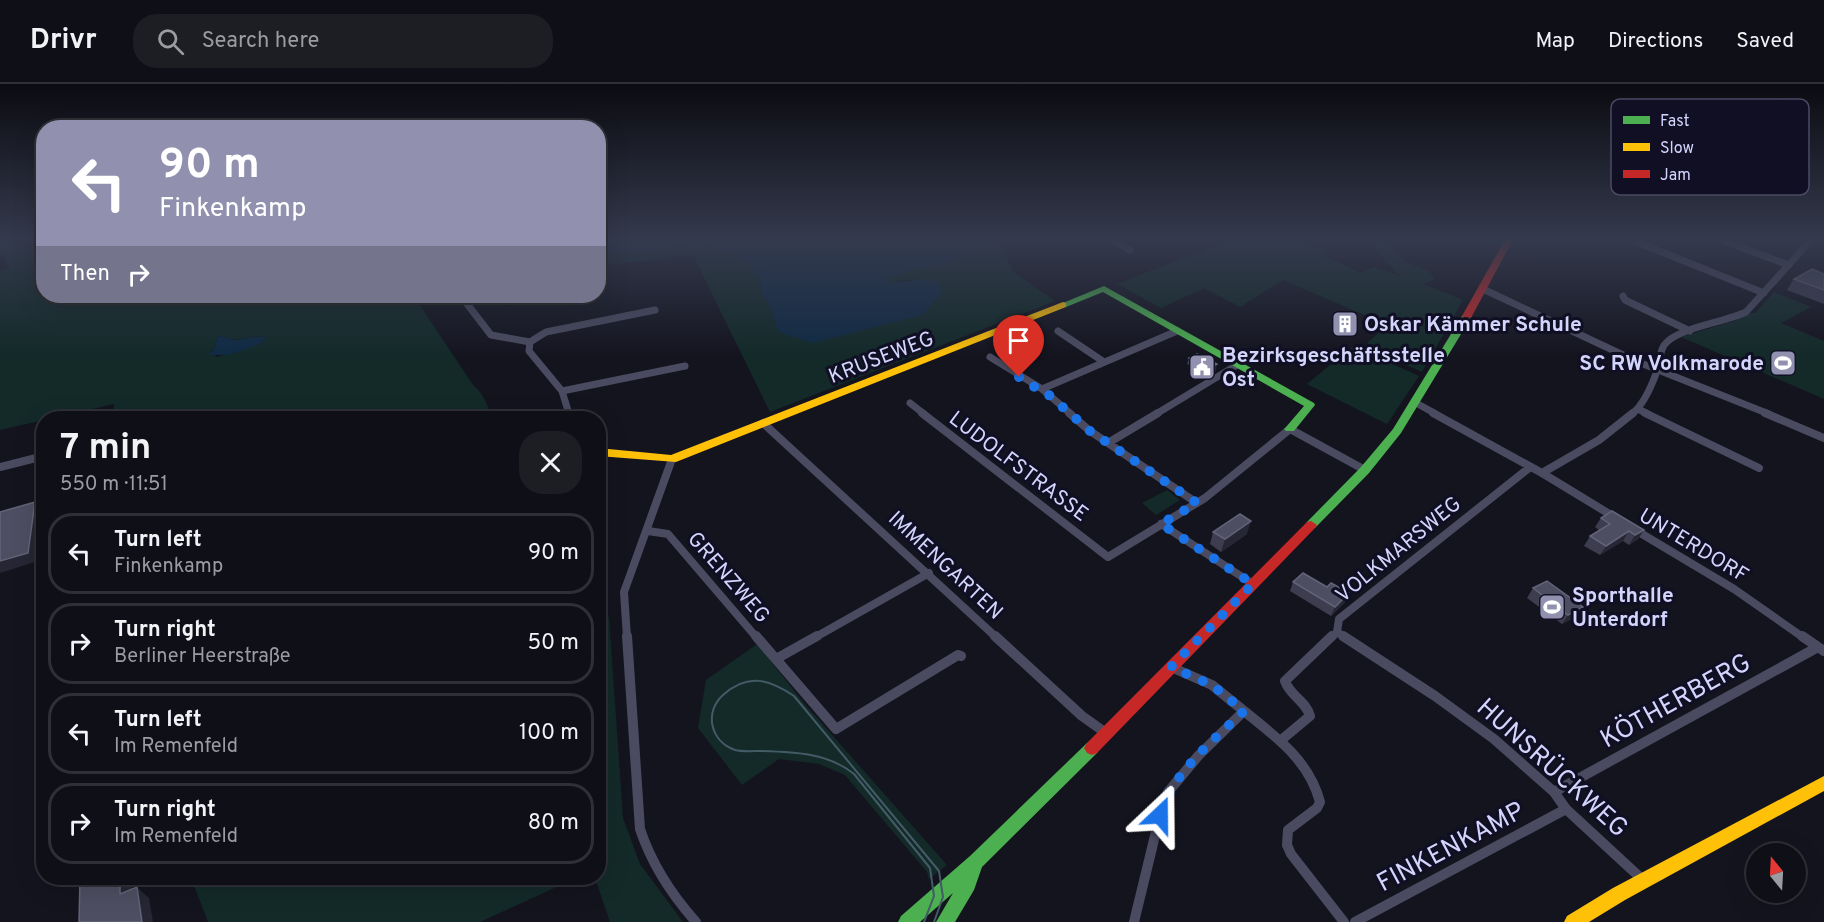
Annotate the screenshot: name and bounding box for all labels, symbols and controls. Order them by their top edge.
search box [133,14,553,68]
text: Drivr [30,23,97,59]
icon: search [154,25,187,58]
text: Search here [202,28,319,55]
text: Map [1535,28,1575,55]
text: Directions [1608,28,1703,55]
text: Saved [1736,28,1794,55]
legend [1611,99,1809,195]
text: Fast [1660,112,1690,132]
text: Slow [1660,139,1694,159]
text: 90 m [159,140,260,193]
icon: left [60,144,138,222]
text: Jam [1660,166,1691,186]
text: Finkenkamp [159,192,306,226]
icon: right [122,258,155,291]
text: Then [60,261,110,288]
building icon: Oskar Kämmer Schule [1330,309,1360,339]
place label: Oskar Kämmer Schule [1364,312,1582,339]
pin [993,315,1044,377]
icon: arrive [1002,324,1035,357]
street label: KRUSEWEG [825,326,938,391]
place label: Bezirksgeschäftsstelle Ost [1222,343,1445,394]
sports icon: SC RW Volkmarode [1768,348,1798,378]
place label: SC RW Volkmarode [1579,351,1764,378]
public building icon: Bezirksgeschäftsstelle Ost [1187,352,1217,382]
street label: LUDOLFSTRASSE [943,406,1093,529]
text: 7 min [60,426,151,472]
button: close [519,431,582,494]
text: 550 m · 11:51 [60,472,168,498]
street label: VOLKMARSWEG [1331,491,1467,609]
street label: UNTERDORF [1633,503,1753,590]
street label: IMMENGARTEN [882,506,1008,626]
text: Turn left [114,527,202,554]
street label: GRENZWEG [681,527,775,629]
icon: left [63,537,96,570]
text: 90 m [528,540,579,567]
text: Finkenkamp [114,554,223,580]
place label: Sporthalle Unterdorf [1572,583,1674,634]
sports icon: Sporthalle Unterdorf [1537,592,1567,622]
text: Turn right [114,617,216,644]
icon: right [63,627,96,660]
text: 50 m [527,630,579,657]
text: Berliner Heerstraße [114,644,291,670]
street label: KÖTHERBERG [1595,646,1757,757]
street label: HUNSRÜCKWEG [1469,691,1635,846]
text: Turn left [114,707,202,734]
icon: left [63,717,96,750]
text: 100 m [519,720,579,747]
text: Im Remenfeld [114,734,238,760]
position arrow [1128,783,1192,847]
street label: FINKENKAMP [1372,796,1531,901]
text: Turn right [114,797,216,824]
icon: right [63,807,96,840]
text: 80 m [528,810,579,837]
text: Im Remenfeld [114,824,238,850]
north arrow [1746,843,1806,903]
map controls [1746,843,1806,903]

